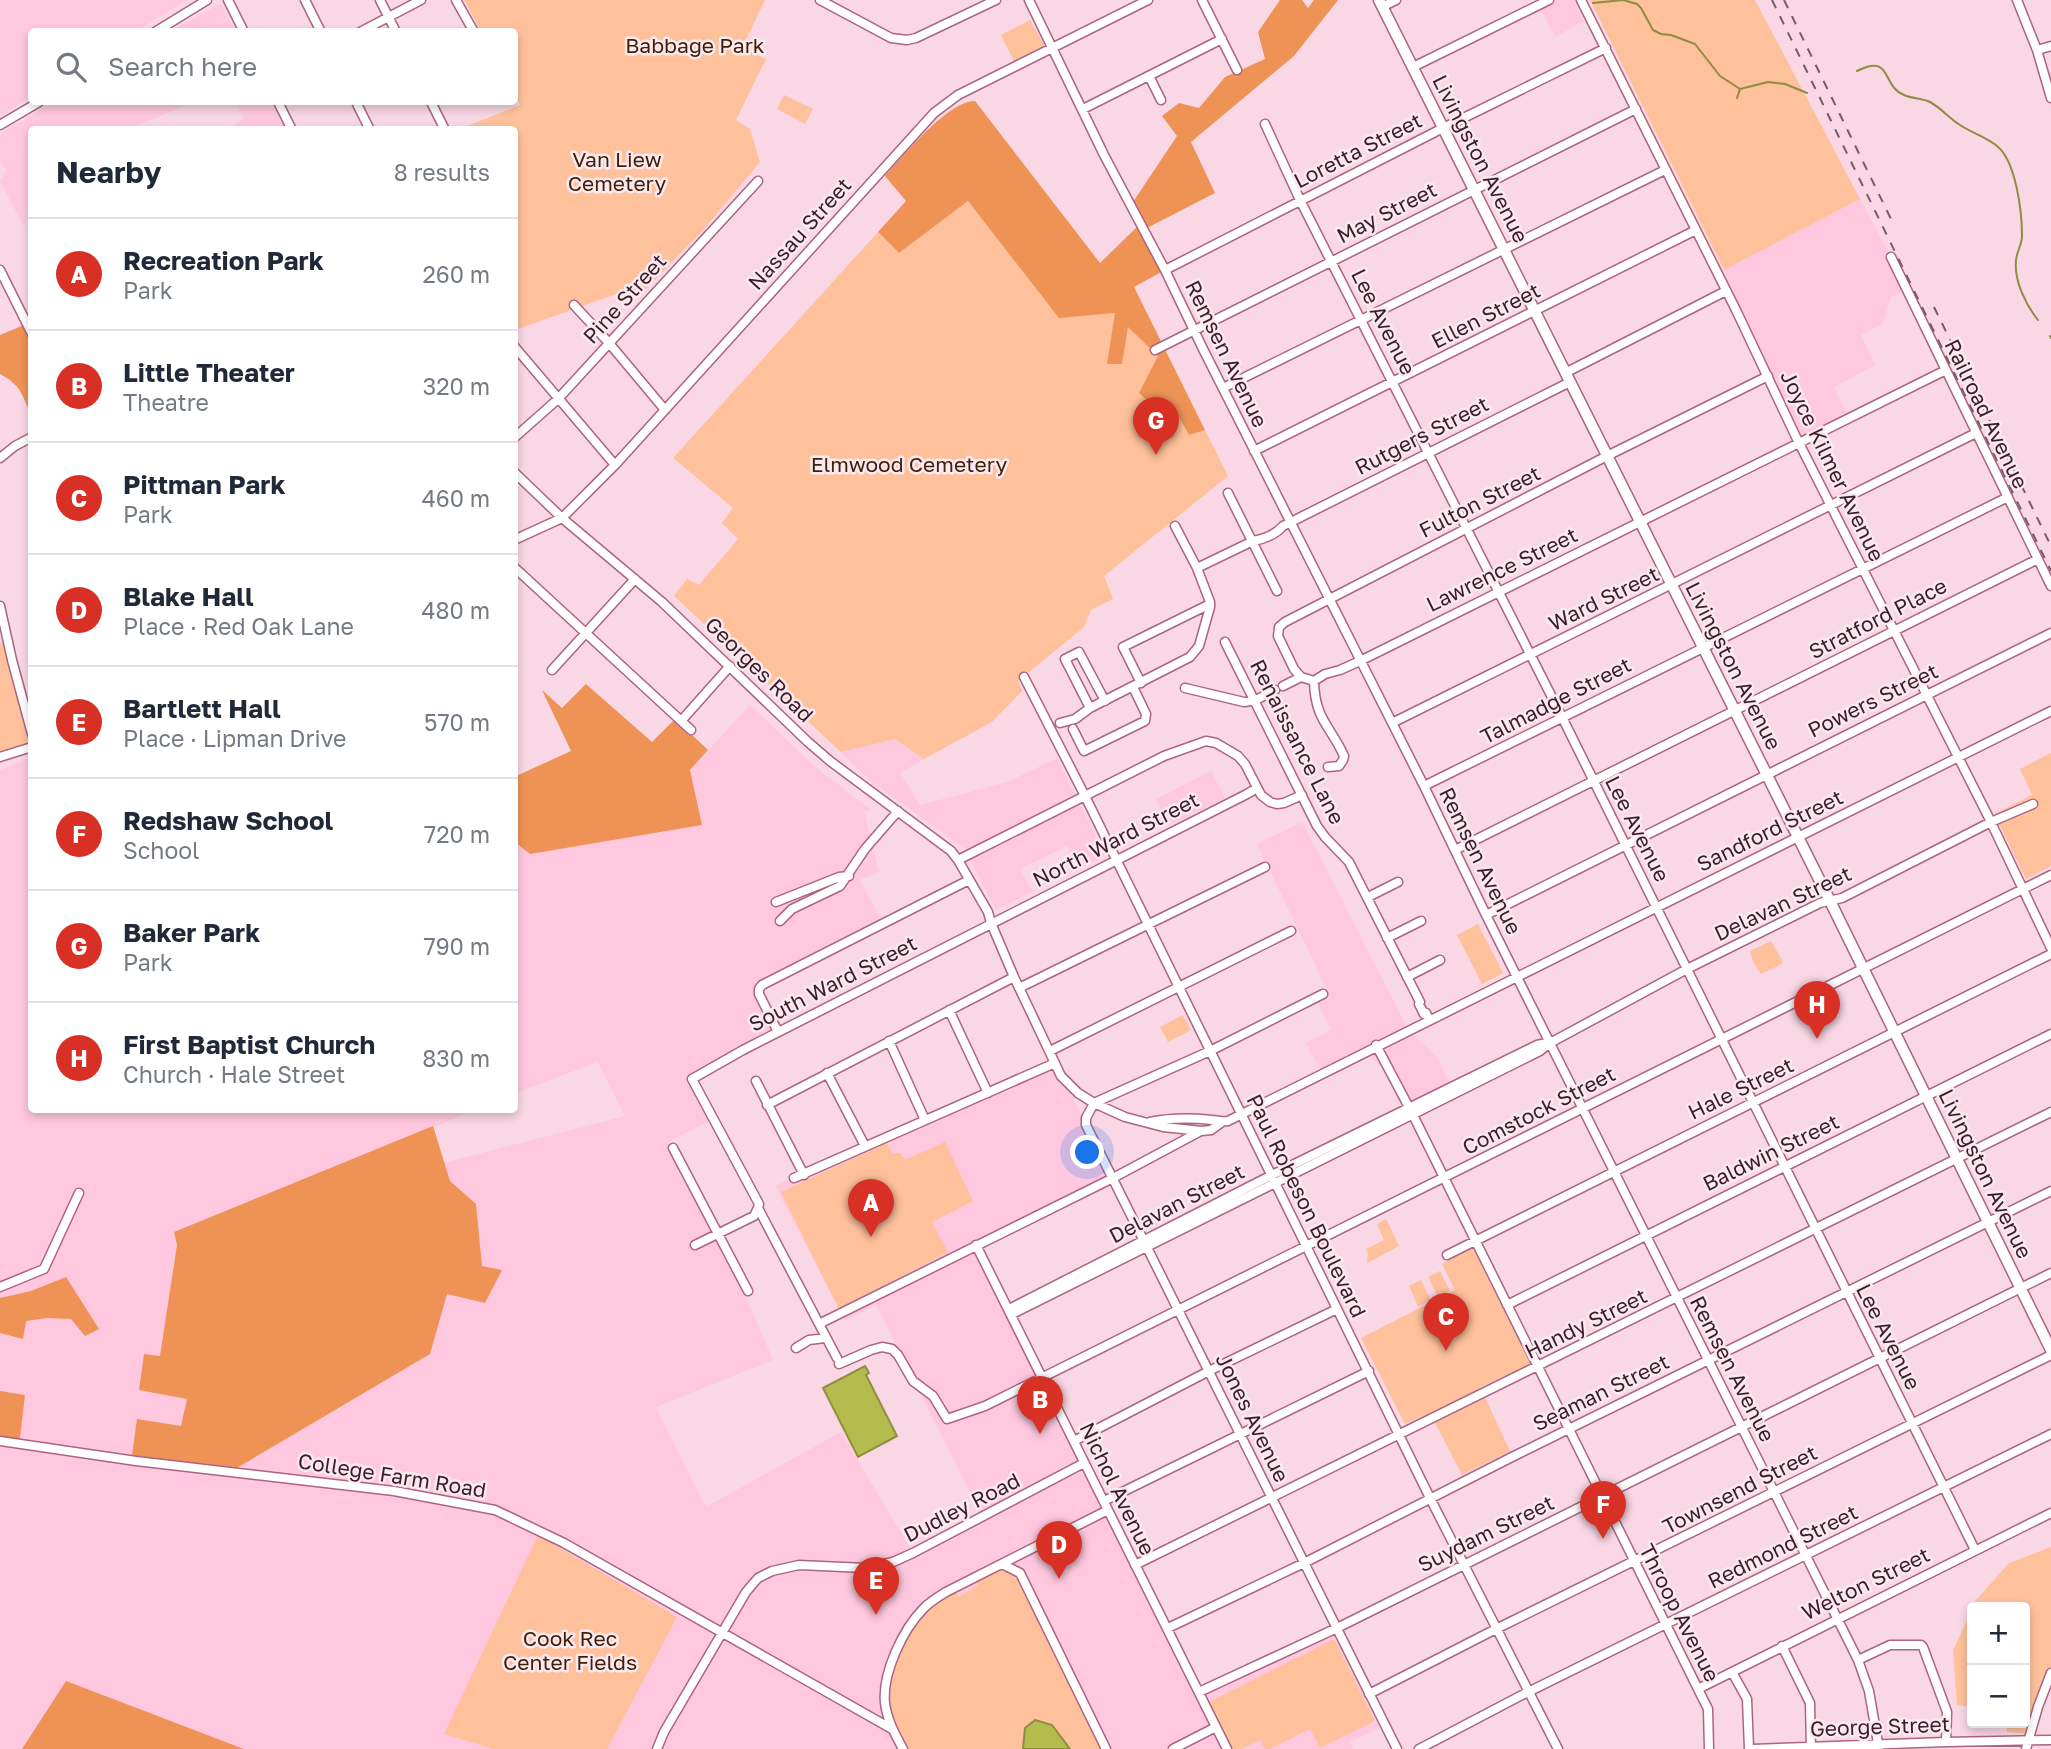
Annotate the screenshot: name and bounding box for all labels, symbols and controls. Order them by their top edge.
search box [28,28,518,105]
park label: Babbage Park [625,32,765,58]
icon: search [52,48,90,86]
text: Search here [108,51,257,82]
street label: Livingston Avenue [1427,70,1535,247]
street label: Loretta Street [1289,107,1426,194]
park label: Van Liew Cemetery [568,146,666,196]
text: Nearby [56,154,161,190]
text: 8 results [394,158,490,186]
street label: Nassau Street [742,172,856,295]
street label: May Street [1332,176,1441,248]
text: Recreation Park [123,245,324,276]
street label: Pine Street [577,248,671,349]
text: A [71,260,87,288]
text: 260 m [422,260,490,288]
street label: Lee Avenue [1346,264,1422,379]
text: Park [123,276,173,304]
street label: Remsen Avenue [1180,276,1274,431]
street label: Ellen Street [1427,277,1544,354]
street label: Railroad Avenue [1939,335,2034,493]
text: Little Theater [123,357,295,388]
street label: Joyce Kilmer Avenue [1775,366,1890,565]
text: B [71,372,87,400]
text: 320 m [423,372,490,400]
text: Theatre [123,388,209,416]
street label: Rutgers Street [1350,390,1493,480]
pin: G [1133,397,1179,455]
park label: Elmwood Cemetery [811,451,1007,477]
street label: Fulton Street [1414,459,1545,543]
text: Pittman Park [123,469,286,500]
text: C [71,484,87,512]
text: 460 m [422,484,490,512]
text: Park [123,500,173,528]
street label: Lawrence Street [1422,521,1581,617]
street label: Ward Street [1544,560,1663,636]
street label: Stratford Place [1804,572,1951,664]
street label: Livingston Avenue [1680,577,1788,754]
text: Blake Hall [123,581,254,612]
text: D [71,596,87,624]
text: 480 m [422,596,490,624]
street label: Georges Road [700,611,819,727]
text: Place · Red Oak Lane [123,612,354,640]
street label: Talmadge Street [1476,651,1635,749]
street label: Renaissance Lane [1245,655,1351,828]
street label: Powers Street [1803,657,1942,743]
text: Bartlett Hall [123,693,281,724]
text: E [72,708,86,736]
text: 570 m [424,708,490,736]
text: Place · Lipman Drive [123,724,346,752]
street label: Lee Avenue [1600,771,1676,886]
street label: Remsen Avenue [1434,783,1528,938]
street label: Sandford Street [1692,783,1847,877]
street label: North Ward Street [1028,786,1203,892]
text: Redshaw School [123,805,333,836]
text: F [72,820,86,848]
text: 720 m [424,820,490,848]
text: School [123,836,199,864]
street label: Delavan Street [1710,860,1855,946]
text: Baker Park [123,917,260,948]
street label: South Ward Street [744,930,921,1037]
text: G [71,932,87,960]
text: 790 m [424,932,490,960]
text: Park [123,948,173,976]
pin: H [1794,981,1840,1039]
text: First Baptist Church [123,1029,375,1060]
text: H [70,1044,88,1072]
text: 830 m [422,1044,490,1072]
street label: Hale Street [1684,1051,1797,1125]
text: Church · Hale Street [123,1060,345,1088]
street label: Comstock Street [1458,1060,1619,1160]
street label: Livingston Avenue [1934,1085,2038,1263]
street label: Paul Robeson Boulevard [1241,1090,1372,1321]
street label: Baldwin Street [1698,1108,1843,1196]
your location [1070,1135,1104,1169]
street label: Delavan Street [1105,1158,1249,1248]
pin: A [848,1179,894,1237]
street label: Lee Avenue [1851,1279,1927,1394]
street label: Handy Street [1520,1282,1651,1364]
street label: Remsen Avenue [1685,1291,1781,1446]
pin: C [1423,1293,1469,1351]
street label: Seaman Street [1528,1348,1673,1436]
street label: Jones Avenue [1211,1349,1295,1486]
pin: B [1017,1376,1063,1434]
street label: Nichol Avenue [1075,1418,1161,1559]
street label: Townsend Street [1658,1439,1821,1539]
street label: College Farm Road [296,1447,488,1503]
street label: Dudley Road [899,1467,1024,1548]
pin: F [1580,1481,1626,1539]
street label: Suydam Street [1413,1489,1558,1577]
street label: Redmond Street [1703,1499,1862,1594]
pin: D [1036,1521,1082,1579]
street label: Throop Avenue [1634,1539,1726,1686]
street label: Welton Street [1797,1541,1934,1625]
pin: E [853,1557,899,1615]
map controls [1967,1602,2030,1728]
button: + [1967,1602,2030,1665]
park label: Cook Rec Center Fields [503,1625,637,1675]
button: − [1967,1665,2030,1728]
street label: George Street [1810,1711,1950,1741]

